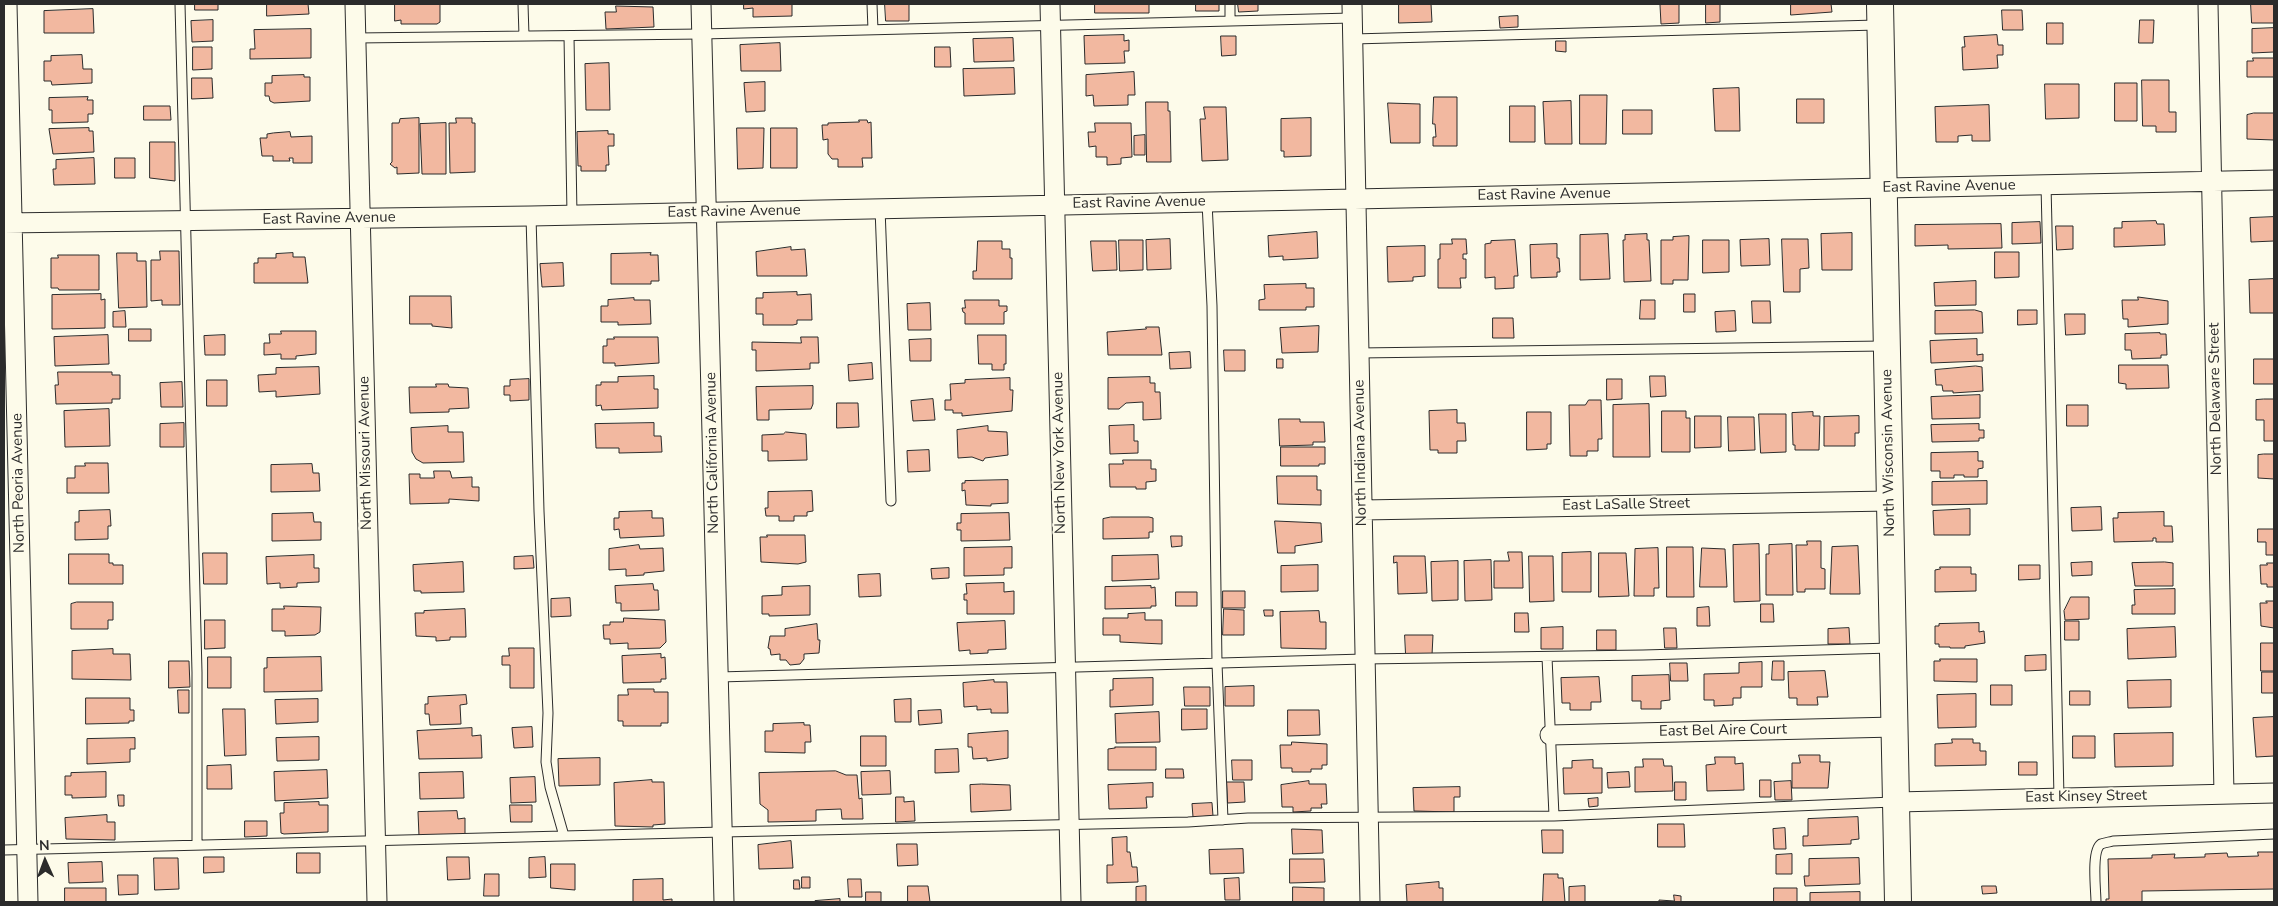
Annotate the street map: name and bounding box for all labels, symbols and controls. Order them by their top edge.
street label: East Ravine Avenue [1882,177,2016,197]
street label: East Ravine Avenue [1477,185,1611,205]
street label: East Ravine Avenue [1072,193,1206,213]
street label: East Ravine Avenue [667,202,801,222]
street label: East Ravine Avenue [262,209,396,229]
street label: North Delaware Street [2206,323,2226,475]
street label: North Wisconsin Avenue [1879,369,1899,537]
street label: North California Avenue [703,372,723,534]
street label: North New York Avenue [1050,372,1070,534]
street label: North Missouri Avenue [356,376,376,530]
street label: North Indiana Avenue [1351,379,1371,527]
street label: North Peoria Avenue [9,413,29,553]
street label: East LaSalle Street [1562,495,1690,515]
street label: East Bel Aire Court [1659,721,1787,741]
street label: East Kinsey Street [2025,787,2147,807]
north arrow [20,836,70,886]
text: N [39,836,50,855]

